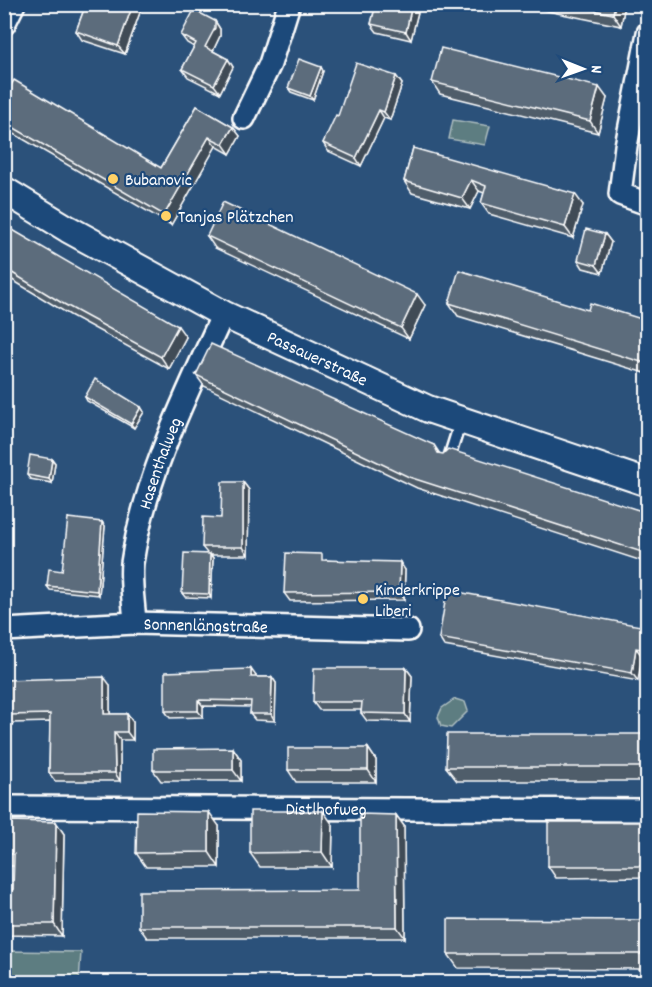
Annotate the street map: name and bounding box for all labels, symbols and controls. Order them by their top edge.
north arrow [553,39,613,99]
text: N [584,65,607,73]
place label: Bubanovic [125,169,192,194]
marker: Bubanovic [106,172,120,186]
place label: Tanjas Plätzchen [178,206,293,231]
marker: Tanjas Plätzchen [159,209,173,223]
street label: Passauerstraße [262,326,371,394]
street label: Hasenthalweg [134,414,190,513]
place label: Kinderkrippe Liberi [375,579,460,625]
marker: Kinderkrippe Liberi [356,592,370,606]
street label: Sonnenlängstraße [143,613,268,641]
street label: Distlhofweg [285,798,367,824]

